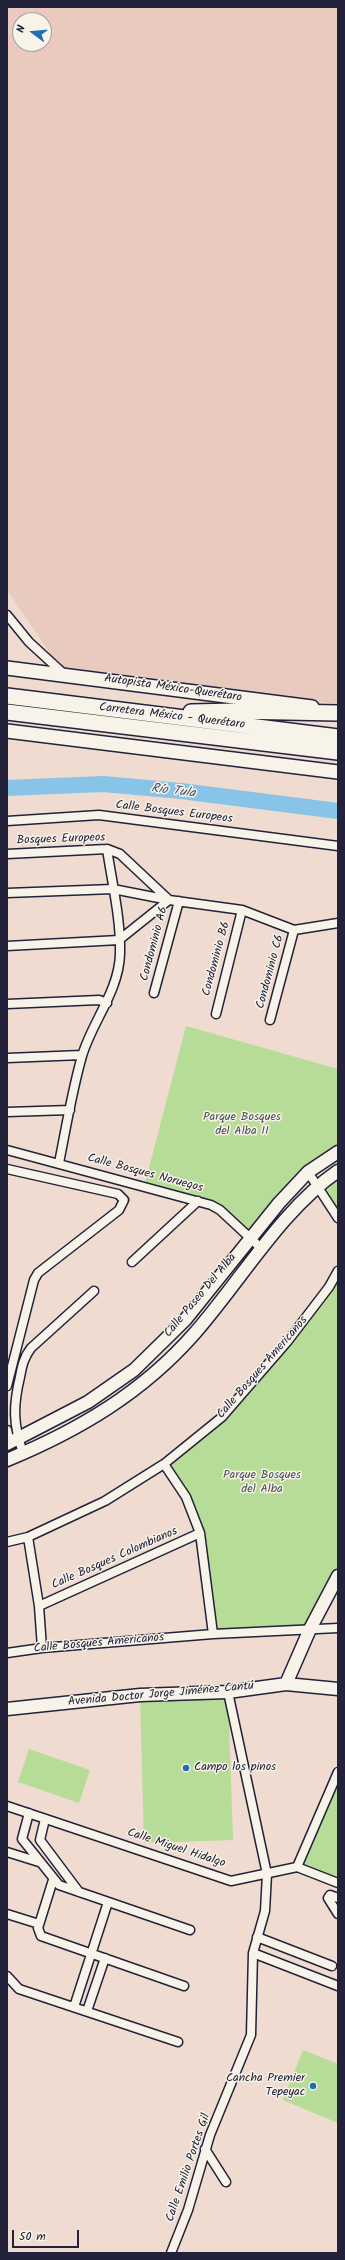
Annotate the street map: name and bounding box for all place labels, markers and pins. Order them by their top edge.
place label: Campo los pinos [194,1761,276,1775]
marker: Campo los pinos [181,1763,191,1773]
place label: Cancha Premier Tepeyac [226,2072,305,2100]
marker: Cancha Premier Tepeyac [308,2081,318,2091]

